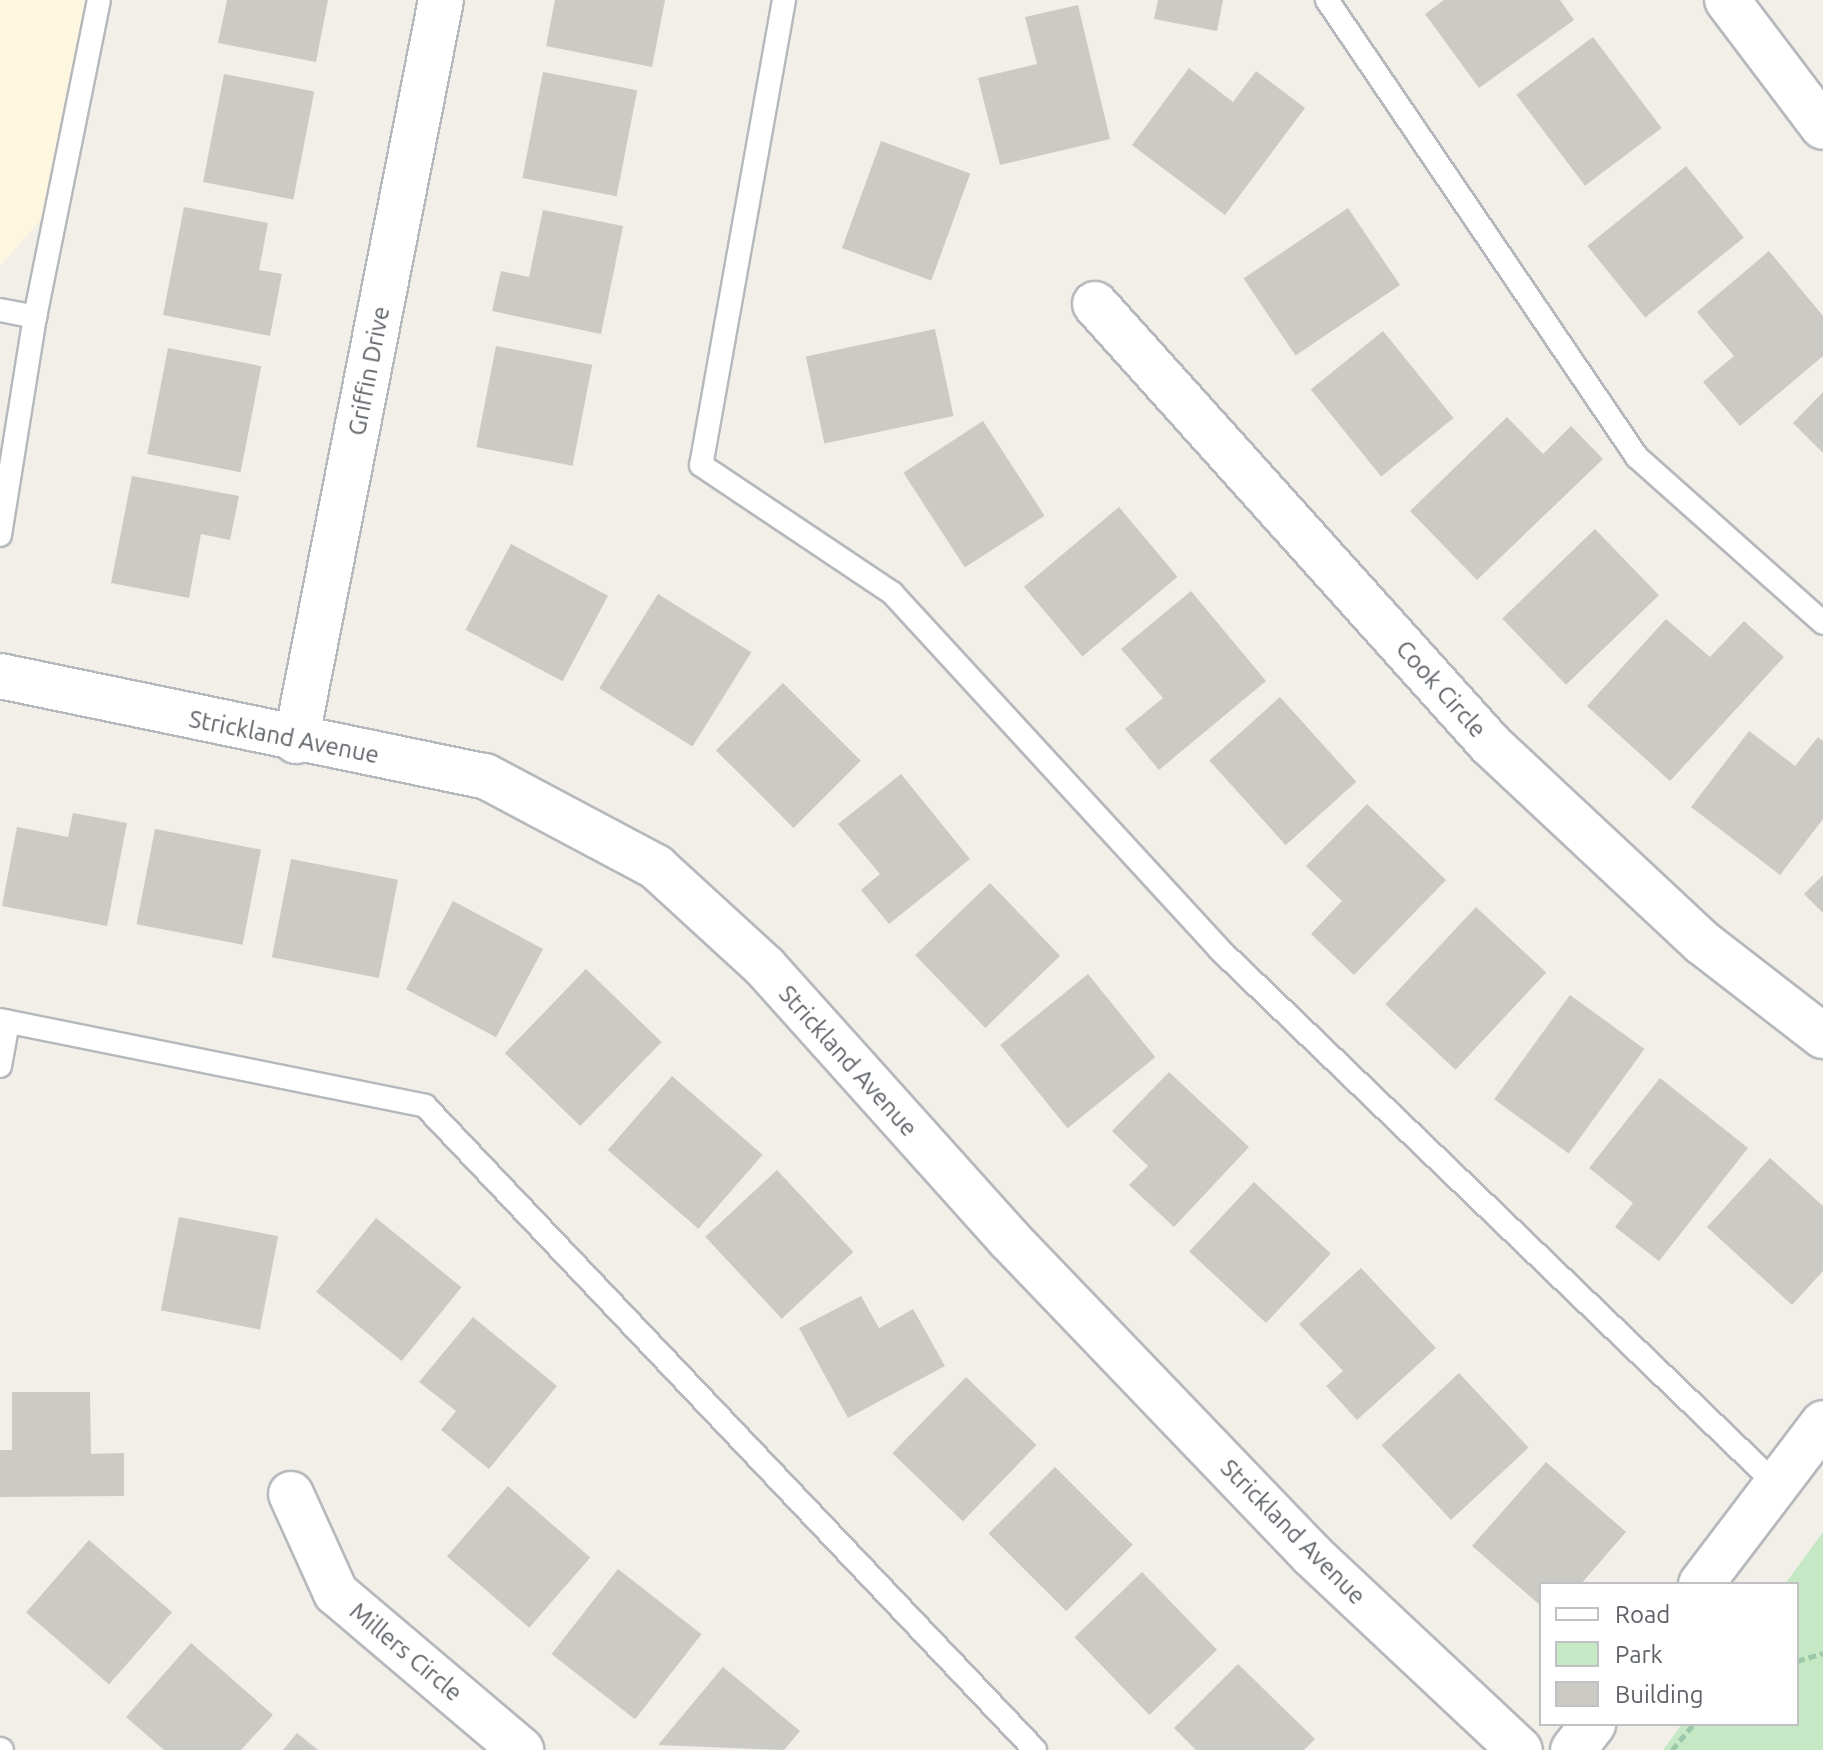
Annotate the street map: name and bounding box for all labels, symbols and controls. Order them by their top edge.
street label: Griffin Drive [342,304,396,438]
street label: Cook Circle [1390,635,1492,743]
street label: Strickland Avenue [187,704,381,770]
street label: Strickland Avenue [773,980,923,1142]
street label: Strickland Avenue [1215,1454,1371,1610]
legend [1539,1582,1799,1726]
street label: Millers Circle [344,1597,468,1707]
text: Road [1615,1601,1670,1628]
text: Park [1615,1641,1663,1668]
text: Building [1615,1681,1703,1708]

